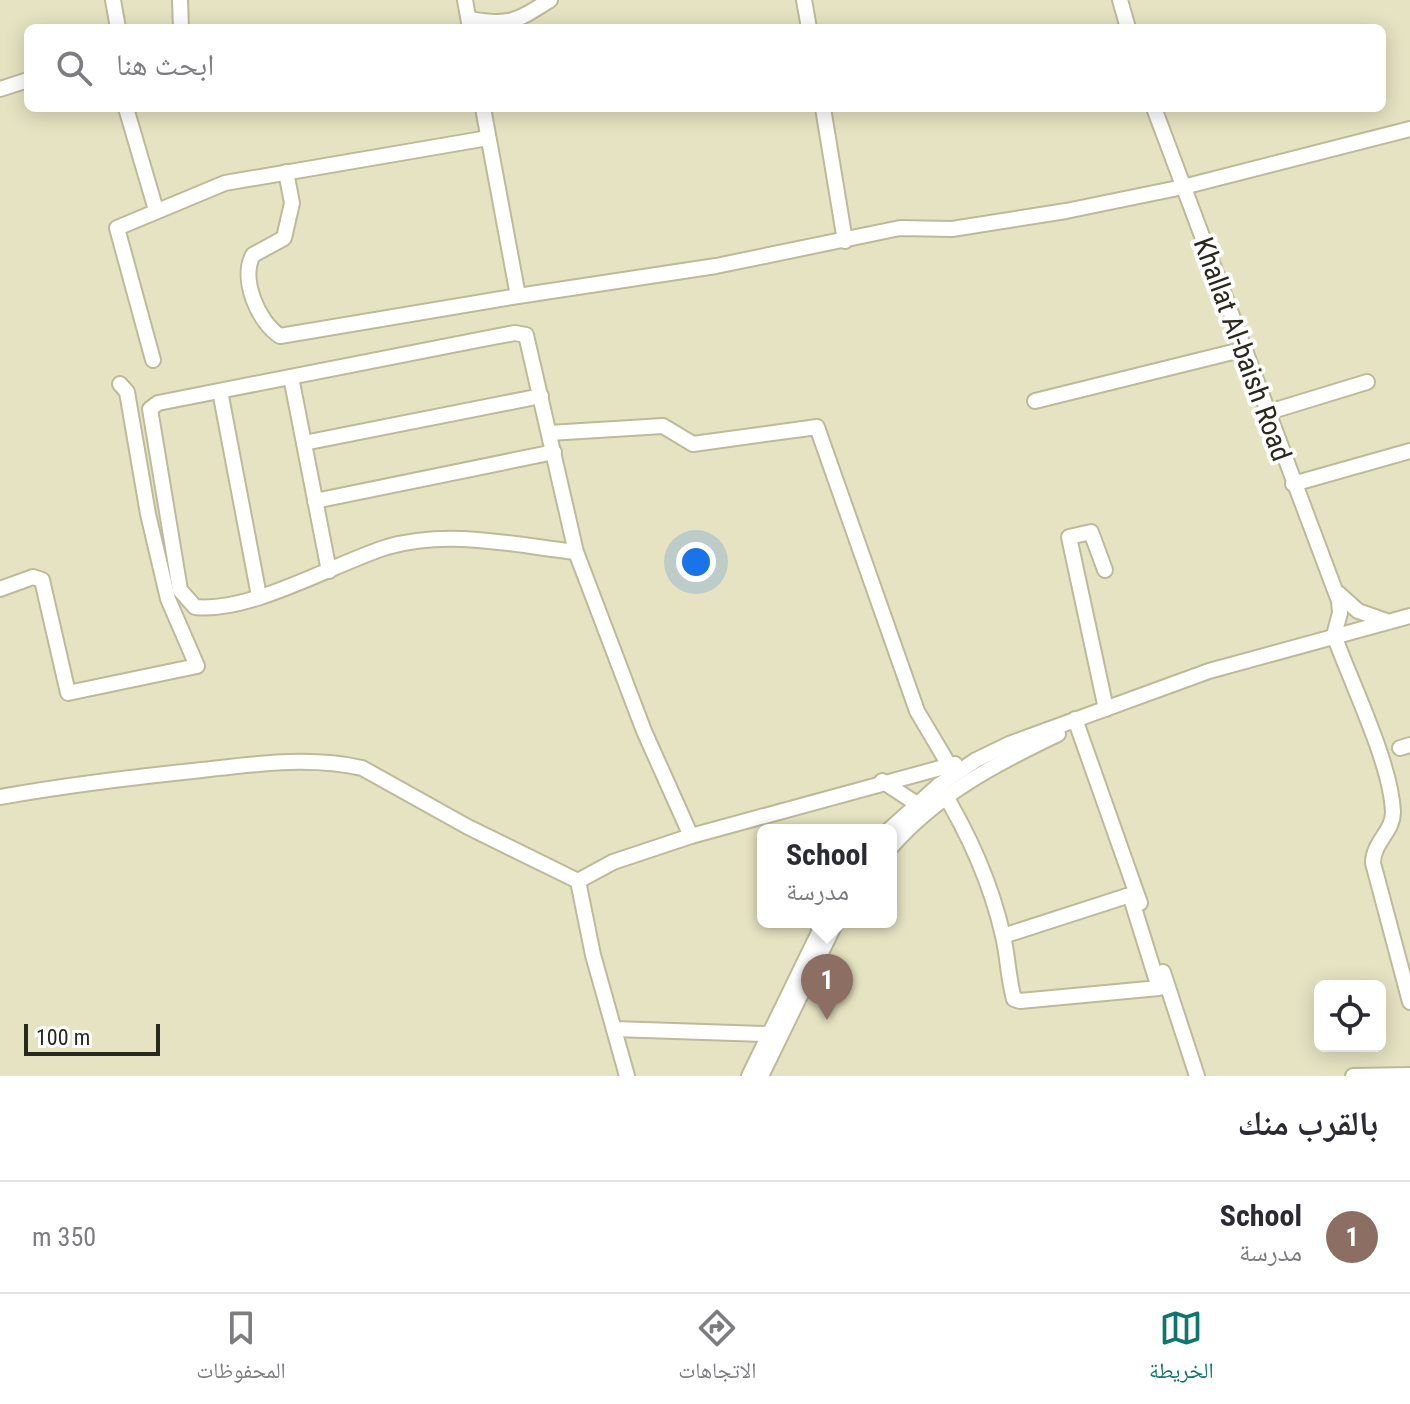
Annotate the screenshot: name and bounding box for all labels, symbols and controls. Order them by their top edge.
search box [24,24,1386,112]
icon: search [52,46,96,90]
text: ابحث هنا [116,47,214,82]
street label: Khallat Al-baish Road [1187,233,1298,465]
your location [676,542,716,582]
popup [757,824,897,928]
text: School [786,837,868,872]
text: مدرسة [786,876,849,906]
pin: 1 [801,954,853,1020]
map controls [1314,980,1386,1052]
button: locate [1314,980,1386,1052]
scale bar [24,1020,160,1056]
text: 100 m [36,1025,90,1050]
text: بالقرب منك [1237,1103,1378,1143]
text: School [1220,1198,1302,1233]
text: 350 m [32,1222,96,1252]
text: 1 [1345,1222,1359,1252]
text: مدرسة [1239,1237,1302,1267]
tab: المحفوظات [196,1306,286,1392]
tab: الاتجاهات [678,1306,756,1392]
tab: الخريطة [1149,1306,1214,1392]

